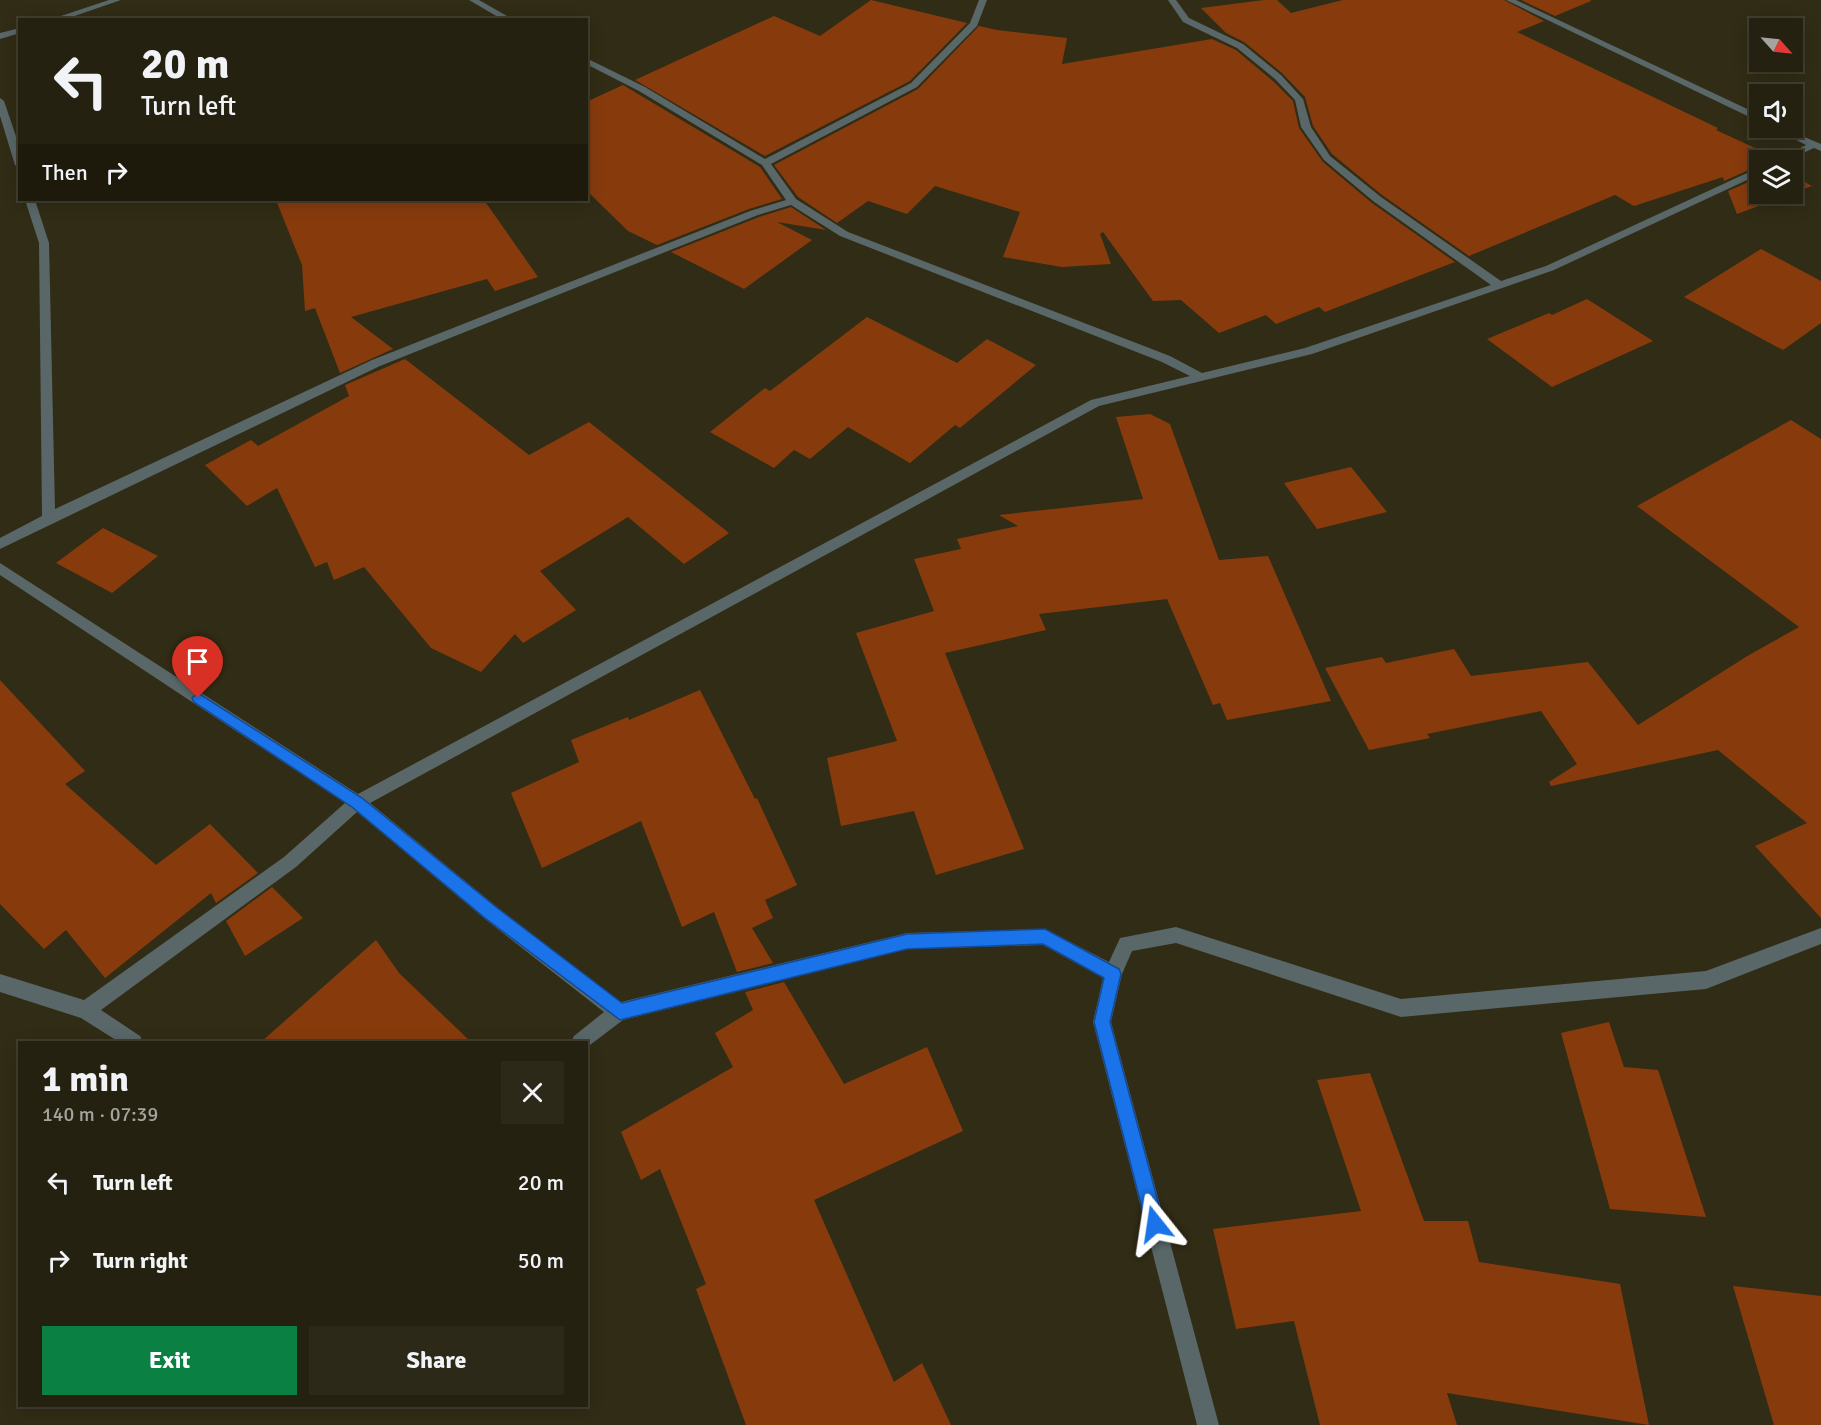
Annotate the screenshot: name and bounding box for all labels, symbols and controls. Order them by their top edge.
north arrow [1749,18,1803,72]
map controls [1749,18,1803,204]
text: 20 m [141,39,230,90]
icon: left [42,42,120,120]
button: sound [1749,84,1803,138]
text: Turn left [141,90,236,123]
button: layers [1749,150,1803,204]
icon: right [100,156,133,189]
text: Then [42,159,88,186]
pin [172,636,223,698]
icon: arrive [181,645,214,678]
text: 1 min [42,1057,129,1102]
button: close [501,1061,564,1124]
text: 140 m · 07:39 [42,1102,158,1127]
icon: left [42,1166,75,1199]
text: Turn left [93,1169,173,1196]
text: 20 m [518,1169,564,1196]
position arrow [1123,1192,1187,1256]
icon: right [42,1244,75,1277]
text: Turn right [93,1247,188,1274]
text: 50 m [518,1247,564,1274]
button: Exit [42,1326,297,1395]
button: Share [309,1326,564,1395]

